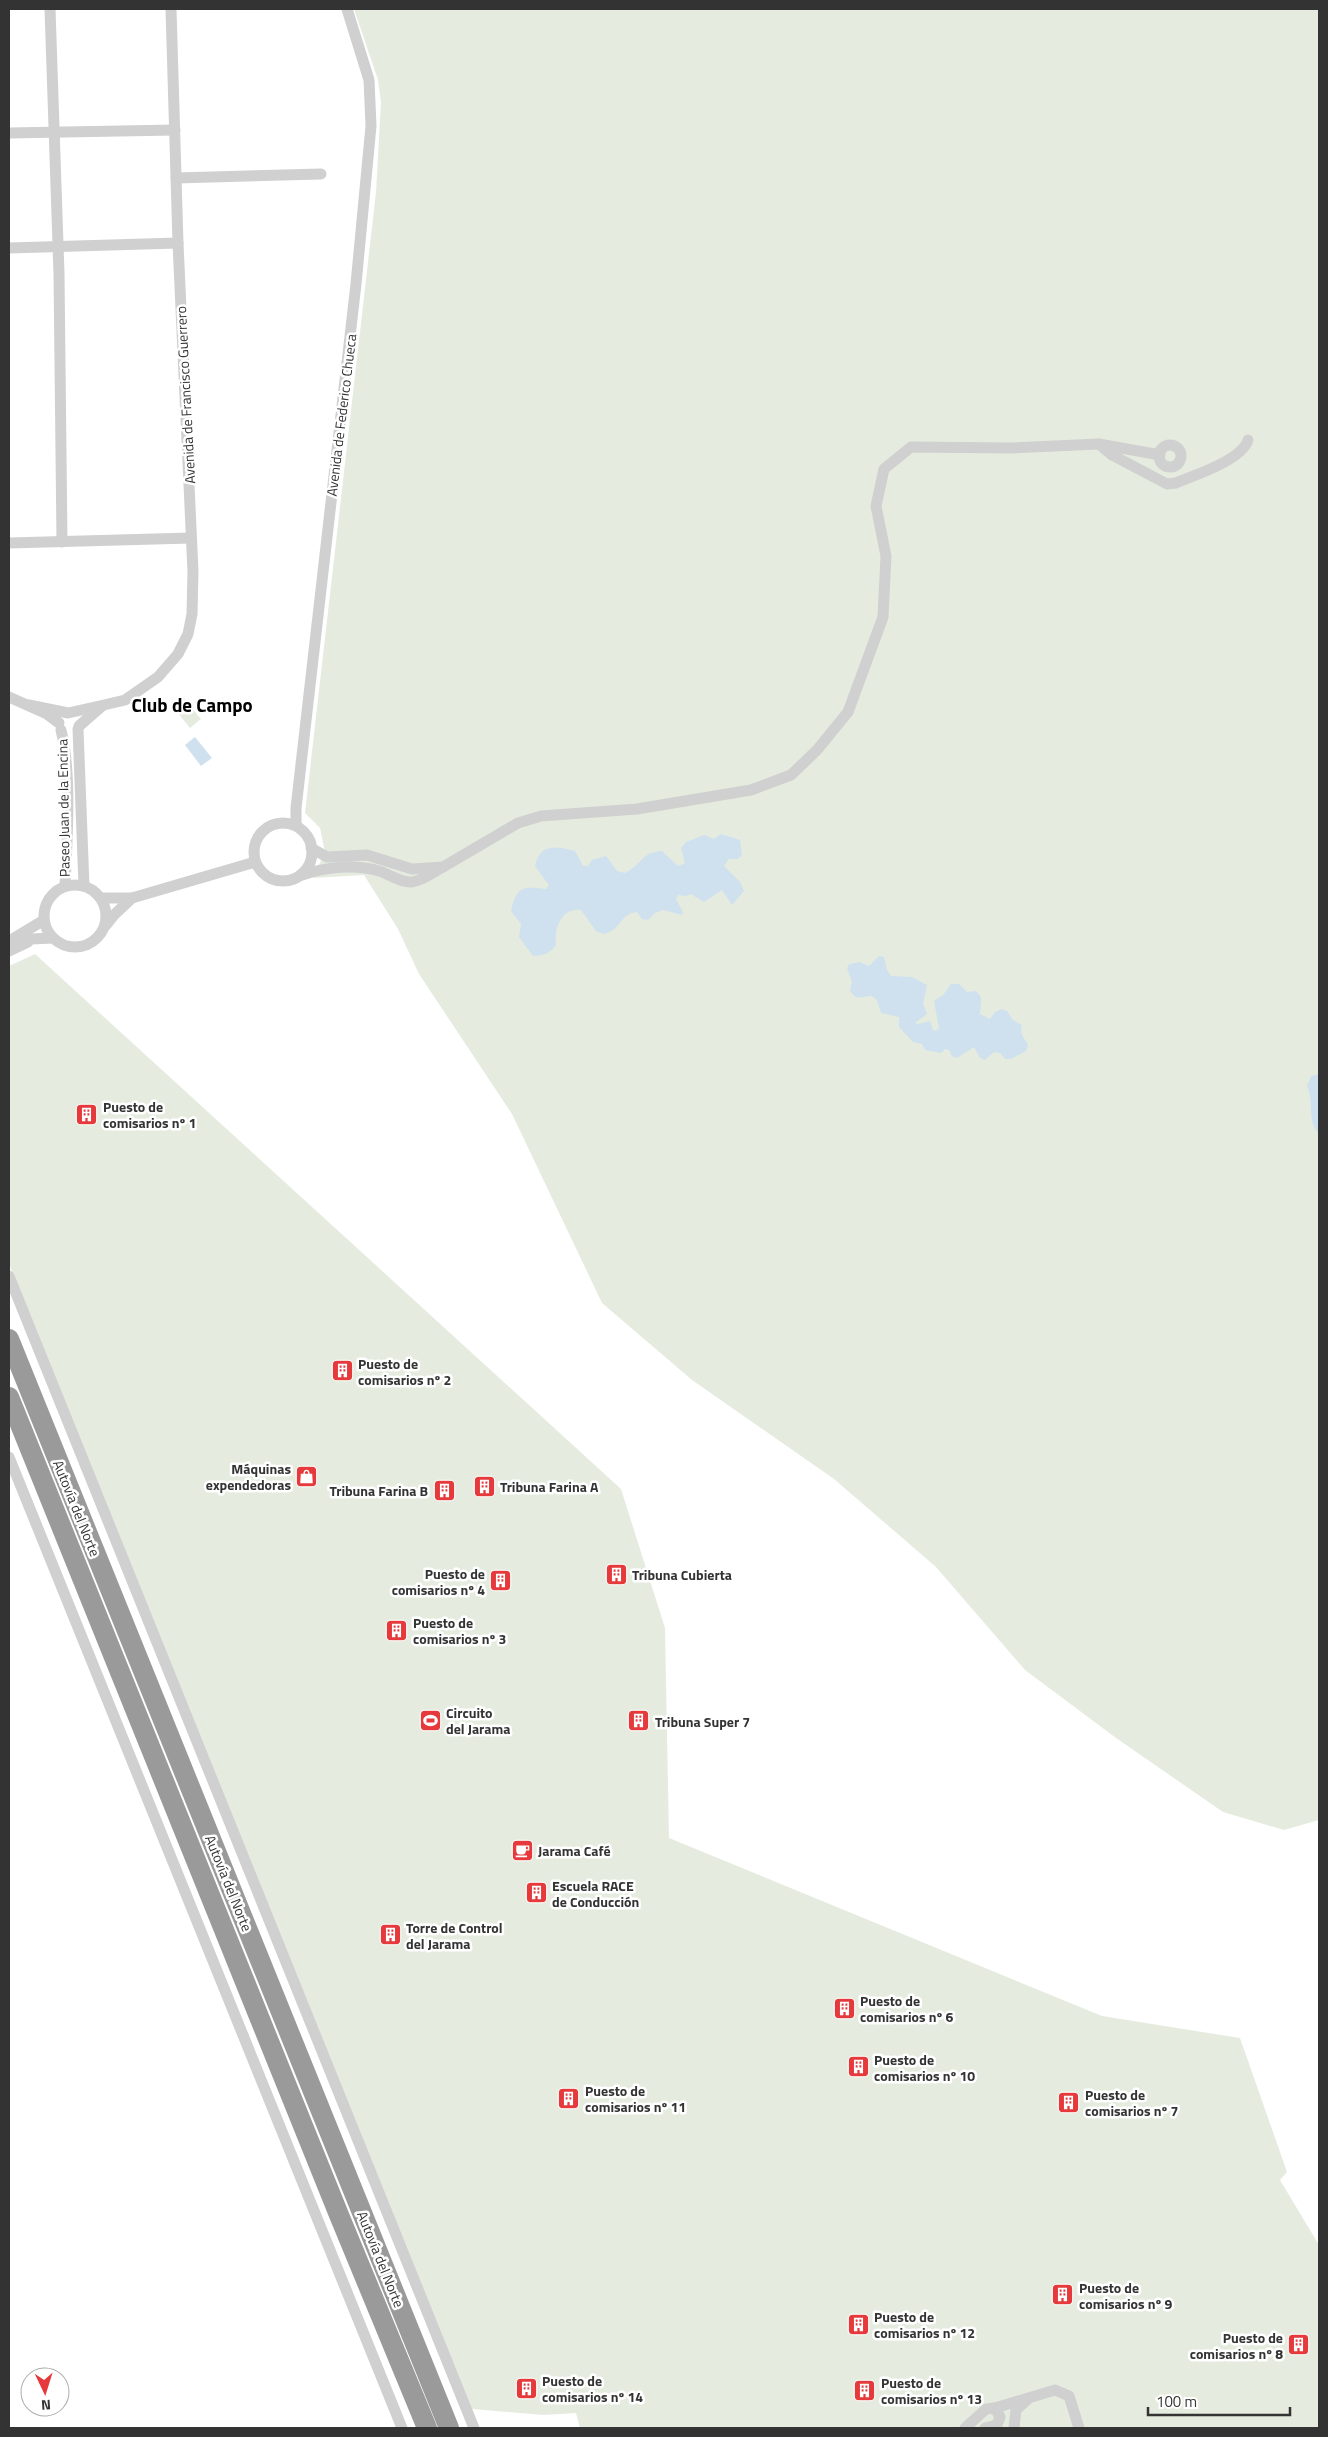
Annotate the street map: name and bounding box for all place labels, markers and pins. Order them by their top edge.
place label: Puesto de comisarios nº 1 [103,1096,196,1133]
building icon: Puesto de comisarios nº 1 [75,1102,99,1126]
place label: Puesto de comisarios nº 2 [358,1353,451,1390]
building icon: Puesto de comisarios nº 2 [330,1359,354,1383]
place label: Máquinas expendedoras [206,1458,291,1495]
shop icon: Máquinas expendedoras [295,1464,319,1488]
building icon: Tribuna Farina A [472,1474,496,1498]
place label: Tribuna Farina A [500,1476,599,1497]
building icon: Tribuna Farina B [432,1478,456,1502]
place label: Tribuna Farina B [330,1480,428,1501]
building icon: Tribuna Cubierta [604,1562,628,1586]
place label: Puesto de comisarios nº 4 [392,1563,485,1600]
place label: Tribuna Cubierta [632,1564,732,1585]
building icon: Puesto de comisarios nº 4 [489,1569,513,1593]
place label: Puesto de comisarios nº 3 [413,1612,506,1649]
building icon: Puesto de comisarios nº 3 [385,1618,409,1642]
place label: Circuito del Jarama [446,1702,510,1739]
sports icon: Circuito del Jarama [418,1708,442,1732]
building icon: Tribuna Super 7 [627,1709,651,1733]
place label: Tribuna Super 7 [655,1711,750,1732]
cafe icon: Jarama Café [510,1838,534,1862]
place label: Jarama Café [538,1840,611,1861]
place label: Escuela RACE de Conducción [552,1875,639,1912]
building icon: Escuela RACE de Conducción [524,1881,548,1905]
place label: Torre de Control del Jarama [406,1917,503,1954]
building icon: Torre de Control del Jarama [378,1923,402,1947]
place label: Puesto de comisarios nº 6 [860,1990,953,2027]
building icon: Puesto de comisarios nº 6 [832,1996,856,2020]
place label: Puesto de comisarios nº 10 [874,2049,975,2086]
building icon: Puesto de comisarios nº 10 [846,2055,870,2079]
place label: Puesto de comisarios nº 11 [585,2080,686,2117]
place label: Puesto de comisarios nº 7 [1085,2084,1178,2121]
building icon: Puesto de comisarios nº 11 [557,2086,581,2110]
building icon: Puesto de comisarios nº 7 [1057,2090,1081,2114]
place label: Puesto de comisarios nº 9 [1079,2277,1172,2314]
building icon: Puesto de comisarios nº 9 [1051,2283,1075,2307]
place label: Puesto de comisarios nº 12 [874,2306,975,2343]
building icon: Puesto de comisarios nº 12 [846,2312,870,2336]
place label: Puesto de comisarios nº 8 [1190,2327,1283,2364]
building icon: Puesto de comisarios nº 8 [1287,2333,1311,2357]
place label: Puesto de comisarios nº 14 [542,2370,643,2407]
place label: Puesto de comisarios nº 13 [881,2372,982,2409]
building icon: Puesto de comisarios nº 14 [514,2376,538,2400]
building icon: Puesto de comisarios nº 13 [853,2378,877,2402]

